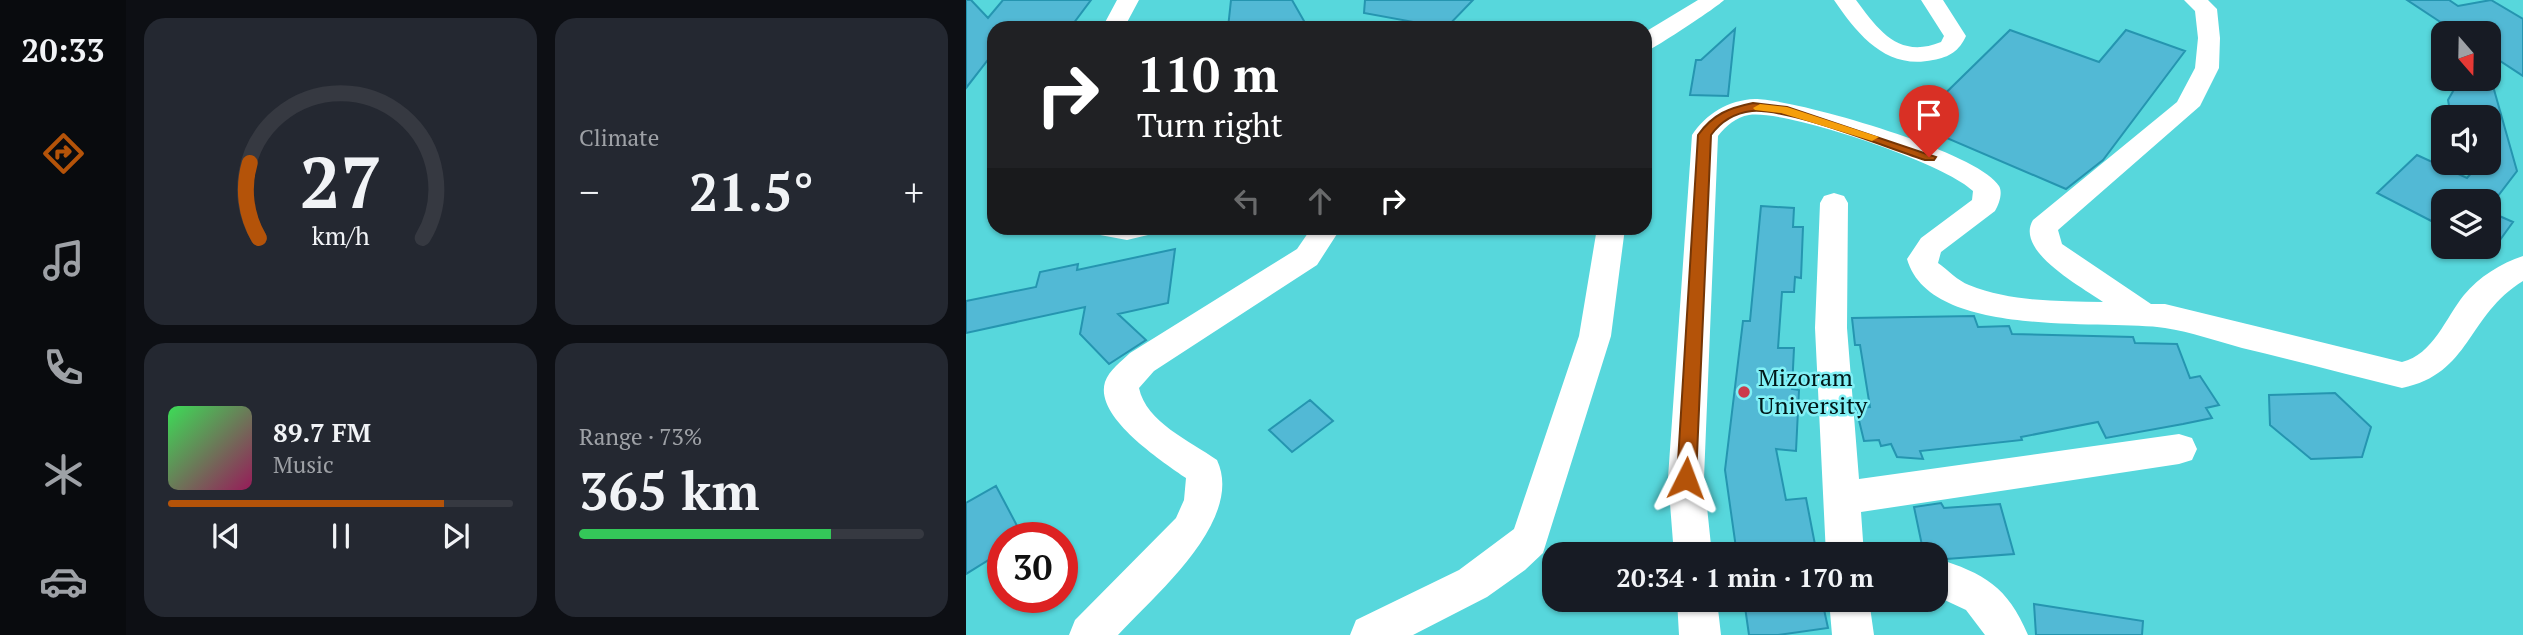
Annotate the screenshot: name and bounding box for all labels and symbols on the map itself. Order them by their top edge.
north arrow [2431,21,2501,91]
pin [1899,85,1959,157]
place label: Mizoram University [1758,361,1868,421]
marker: Mizoram University [1736,384,1752,400]
position arrow [1649,441,1723,515]
speed limit sign: 30 [987,522,1078,613]

